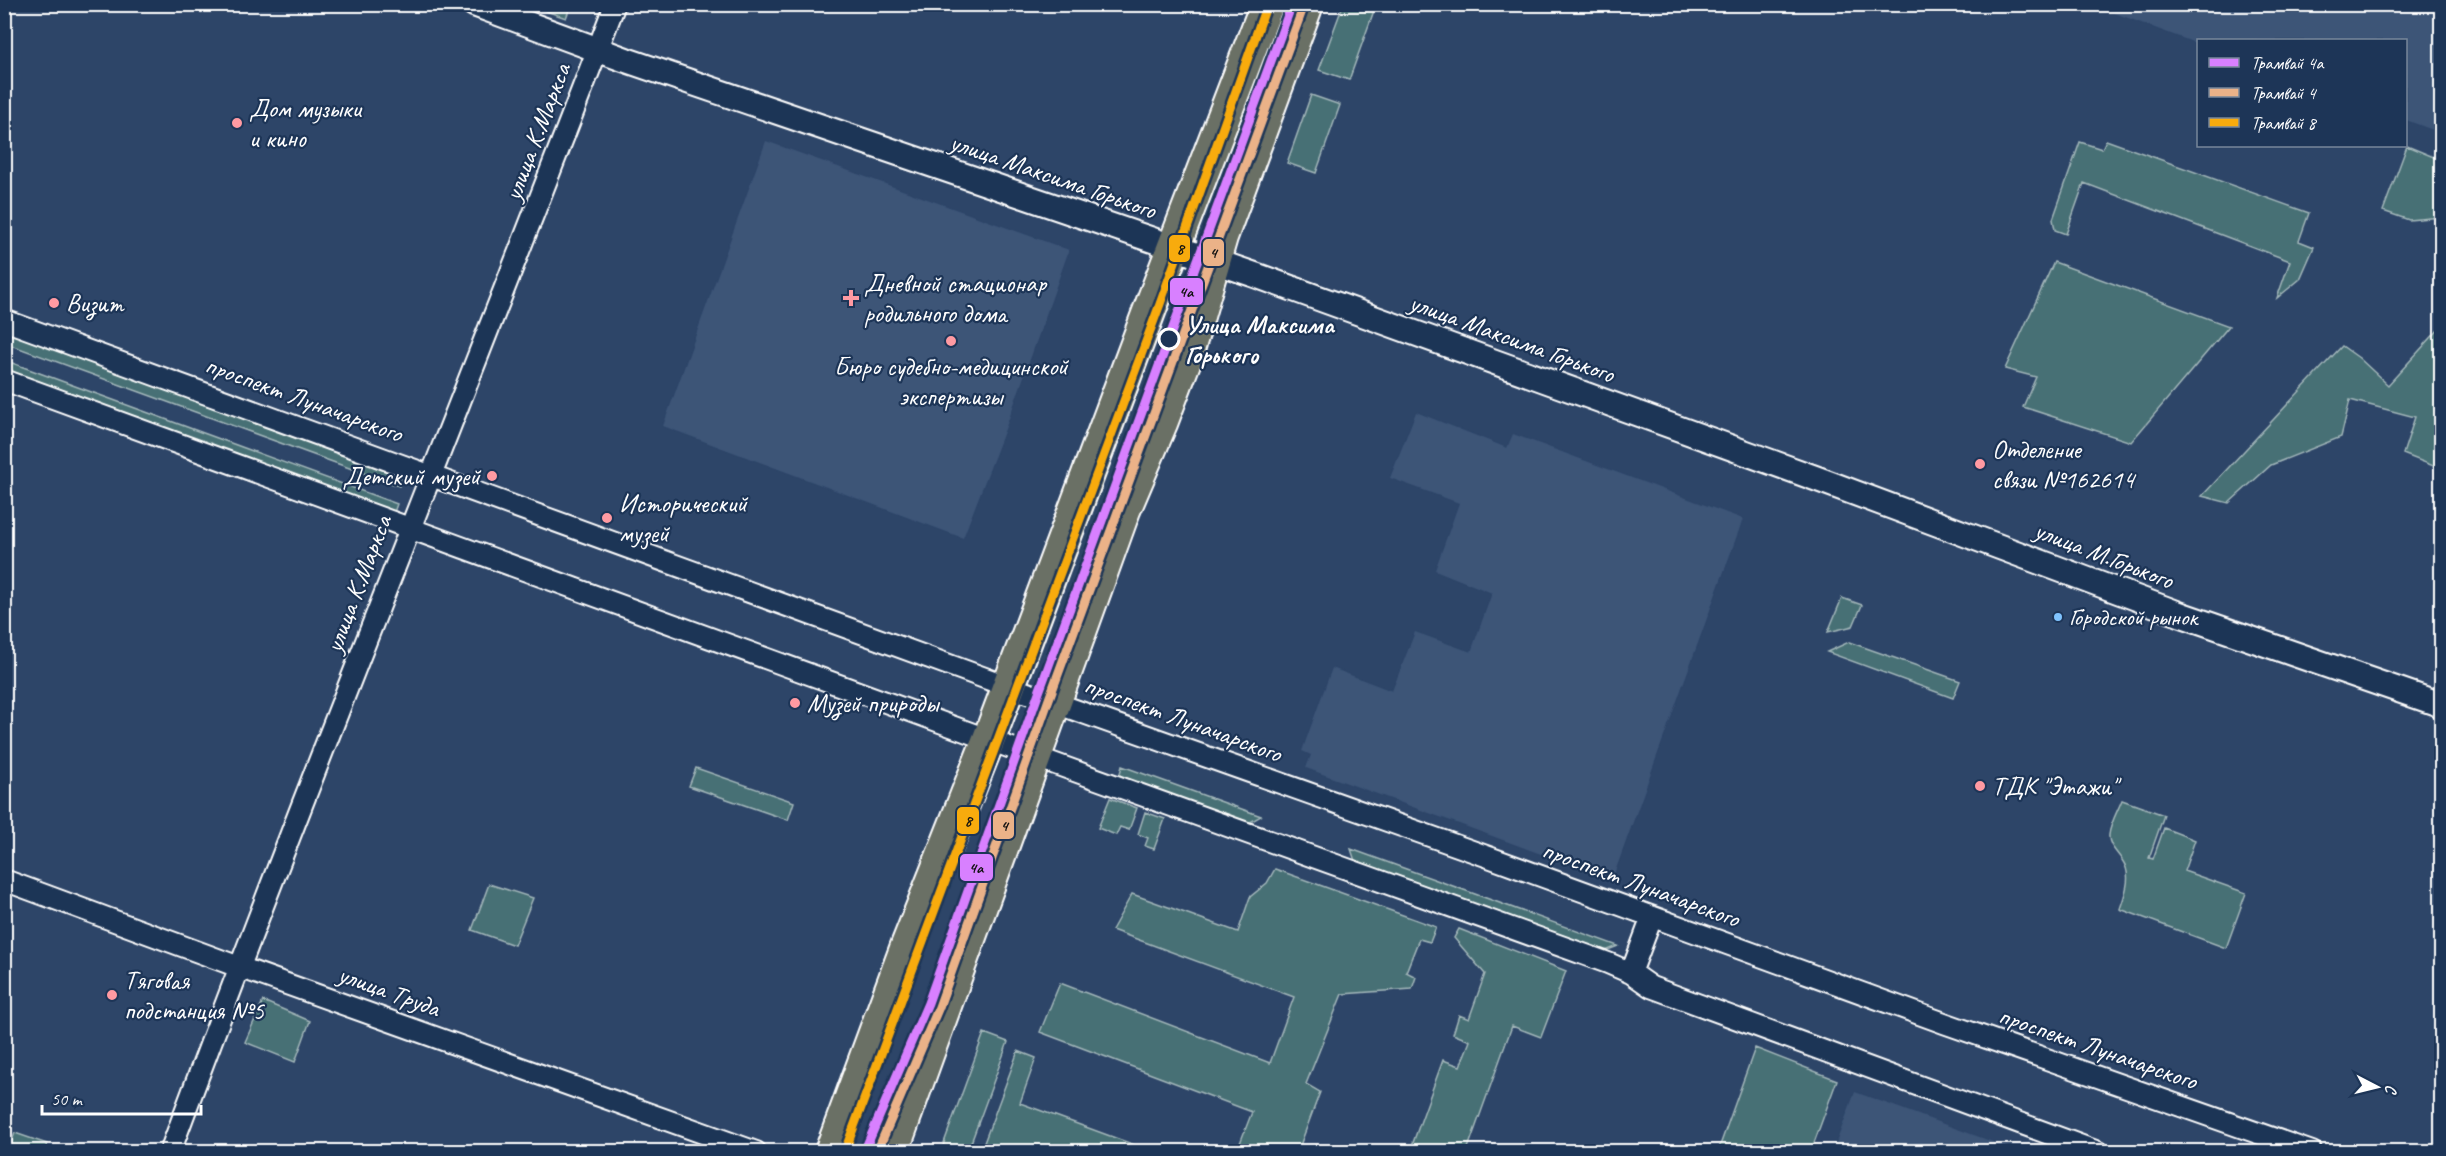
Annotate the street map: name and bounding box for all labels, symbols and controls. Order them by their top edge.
legend [2197,39,2407,147]
text: Трамвай 4а [2251,52,2325,74]
street label: улица К.Маркса [495,57,579,207]
text: Трамвай 4 [2251,82,2318,104]
place label: Дом музыки и кино [249,92,362,155]
text: Трамвай 8 [2251,112,2318,134]
marker: Дом музыки и кино [230,116,244,130]
street label: улица Максима Горького [944,125,1162,227]
line badge: 8 [1168,234,1191,263]
line badge: 4 [1202,238,1225,267]
text: 8 [1176,239,1185,259]
text: 4 [1209,243,1218,263]
place label: Дневной стационар родильного дома [864,267,1048,330]
line badge: 4а [1169,277,1204,306]
text: 4а [1179,282,1195,302]
street label: улица Максима Горького [1403,285,1621,391]
place label: Визит [66,287,126,321]
marker: Дневной стационар родильного дома [842,289,860,307]
marker: Визит [47,296,61,310]
place label: Улица Максима Горького [1185,308,1335,371]
marker: Улица Максима Горького [1158,328,1180,350]
marker: Бюро судебно-медицинской экспертизы [944,334,958,348]
street label: проспект Луначарского [201,348,409,451]
place label: Бюро судебно-медицинской экспертизы [834,350,1070,413]
place label: Отделение связи №162614 [1992,433,2136,496]
marker: Отделение связи №162614 [1973,457,1987,471]
place label: Детский музей [342,460,482,493]
marker: Детский музей [485,469,499,483]
place label: Исторический музей [619,487,749,550]
street label: улица К.Маркса [316,509,400,659]
marker: Исторический музей [600,511,614,525]
street label: улица М.Горького [2028,513,2180,597]
place label: Городской рынок [2069,602,2199,632]
marker: Городской рынок [2052,611,2064,623]
street label: проспект Луначарского [1080,668,1288,771]
place label: Музей природы [807,687,941,721]
marker: Музей природы [788,696,802,710]
place label: ТДК "Этажи" [1992,770,2122,803]
marker: ТДК "Этажи" [1973,779,1987,793]
line badge: 8 [956,806,980,835]
text: 8 [964,811,973,831]
line badge: 4 [992,811,1015,840]
text: 4 [1000,816,1009,836]
street label: проспект Луначарского [1538,833,1746,936]
line badge: 4а [959,853,994,882]
text: 4а [969,858,985,878]
street label: улица Труда [332,957,446,1025]
place label: Тяговая подстанция №5 [124,964,265,1027]
marker: Тяговая подстанция №5 [105,988,119,1002]
street label: проспект Луначарского [1994,999,2203,1098]
north arrow [2347,1057,2407,1117]
scale bar [42,1078,201,1116]
text: С [2380,1084,2401,1096]
text: 50 m [51,1088,84,1110]

